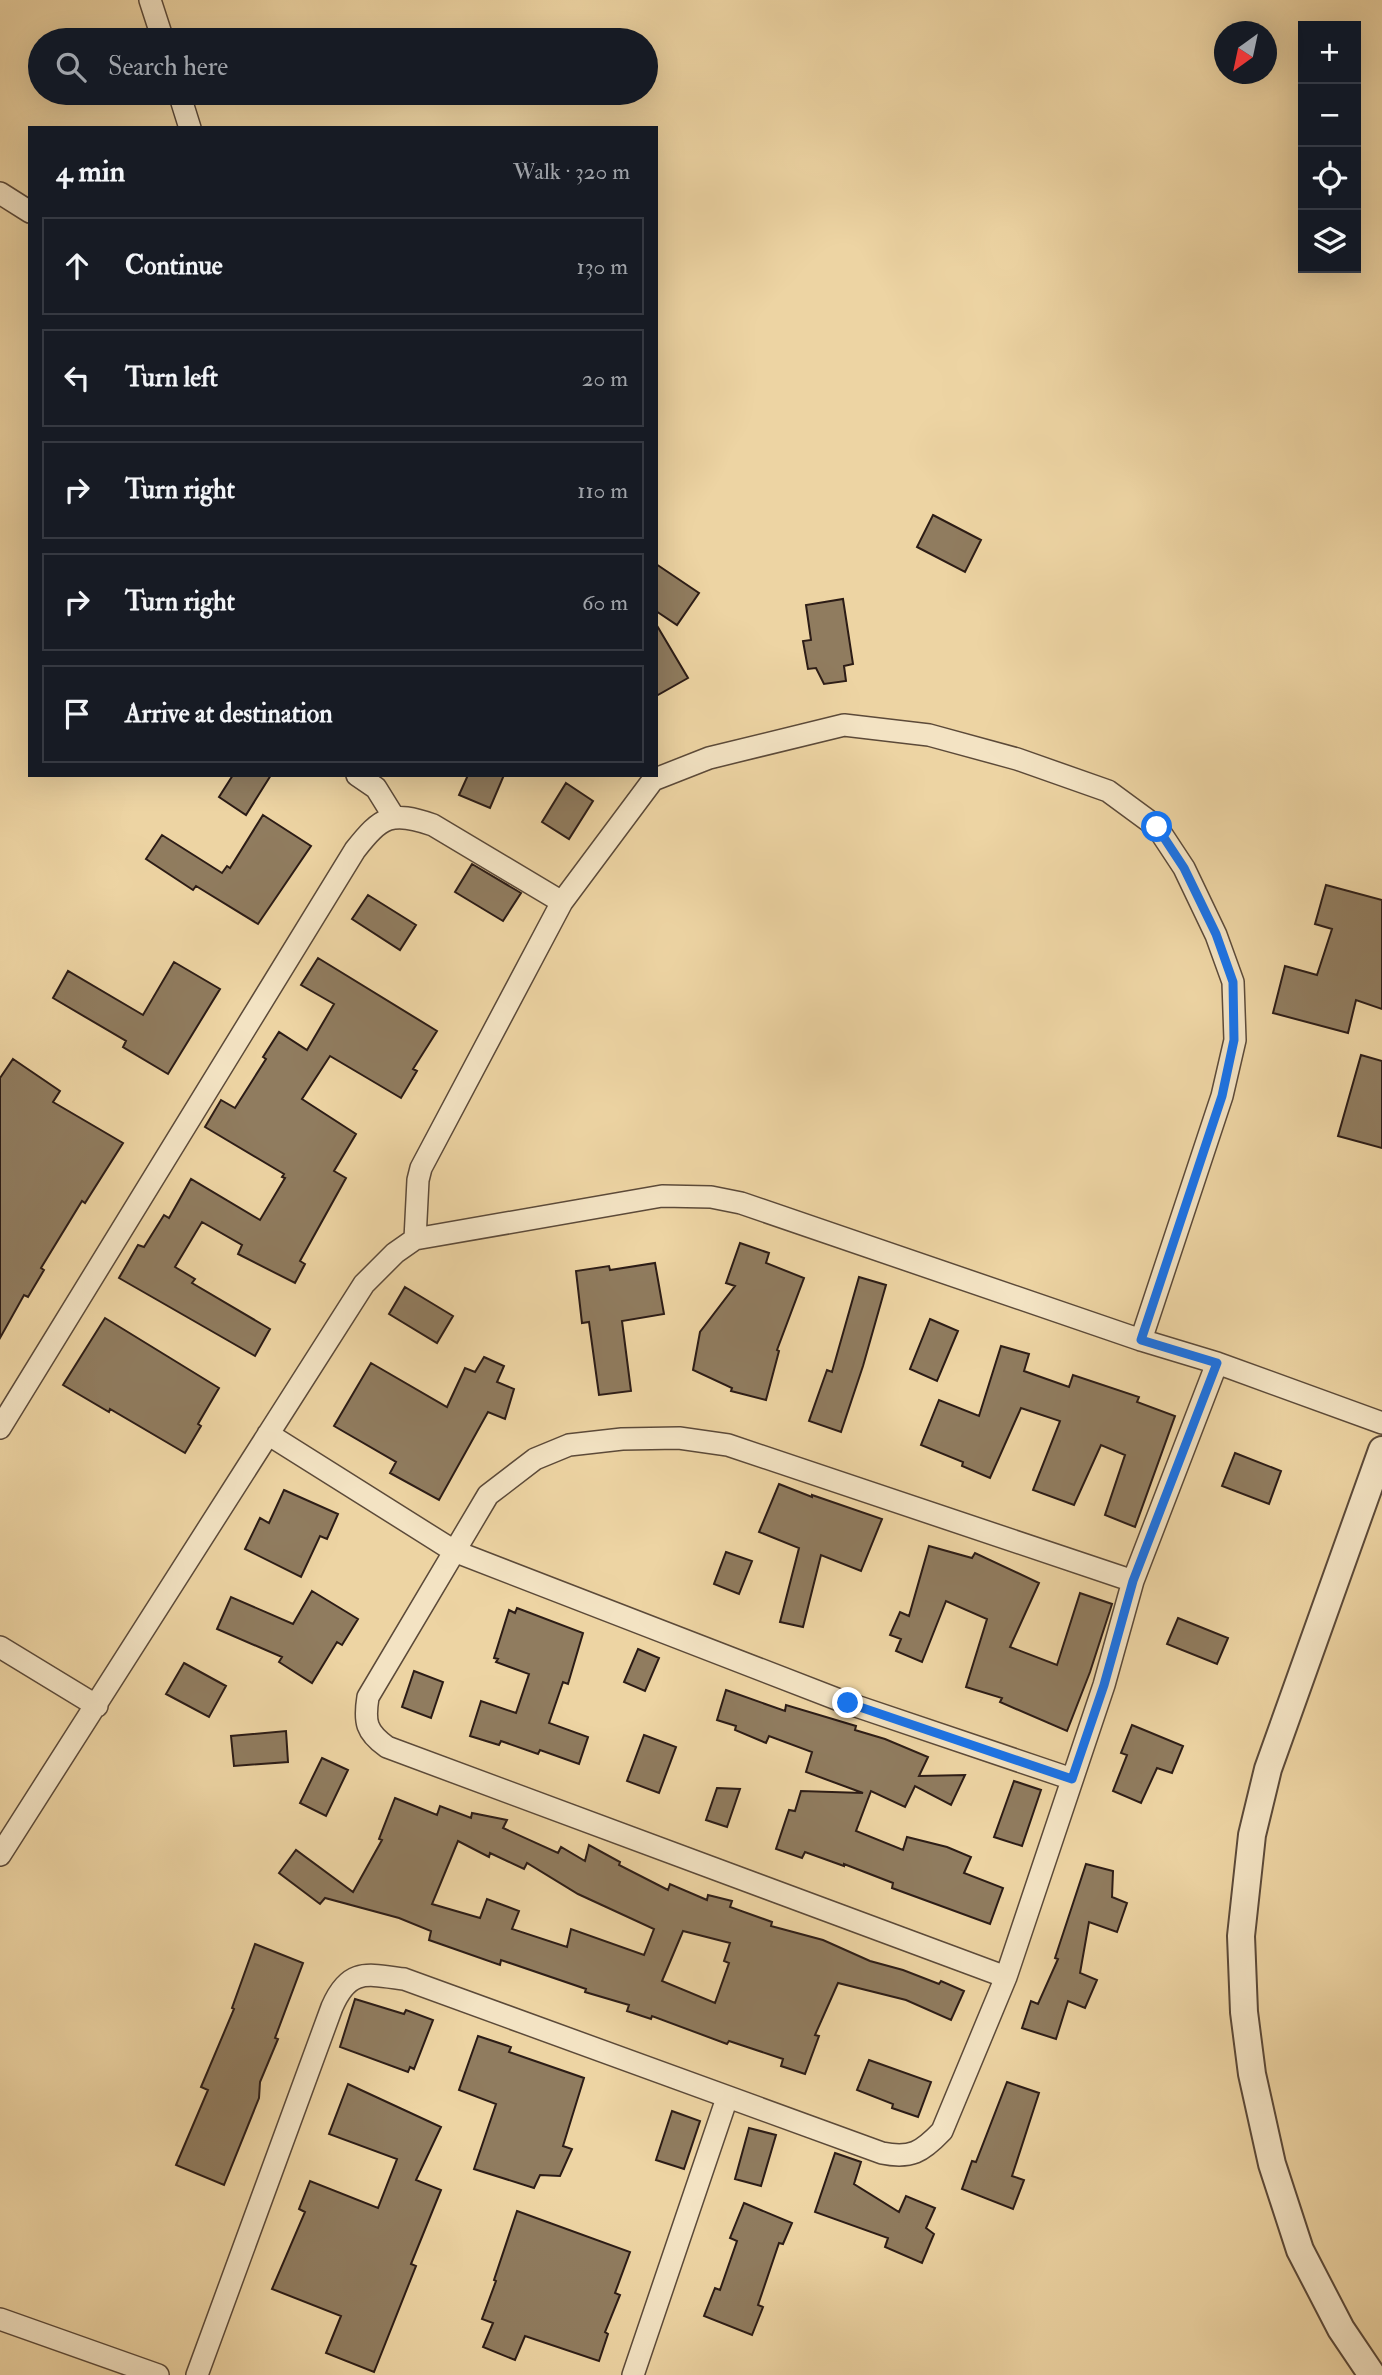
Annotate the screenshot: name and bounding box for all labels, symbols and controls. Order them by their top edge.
north arrow [1214,21,1277,84]
map controls [1298,21,1361,273]
button: + [1298,21,1361,84]
search box [28,28,658,105]
icon: search [52,48,90,86]
text: Search here [108,51,228,83]
button: − [1298,84,1361,147]
button: locate [1298,147,1361,210]
text: 4 min [56,153,125,190]
text: Walk · 320 m [513,157,630,186]
button: layers [1298,210,1361,273]
icon: ahead [58,247,96,285]
text: Continue [125,250,223,282]
text: 130 m [576,252,628,281]
icon: left [58,359,96,397]
text: Turn left [125,362,218,394]
text: 20 m [582,364,628,393]
icon: right [58,471,96,509]
text: Turn right [125,474,235,506]
text: 110 m [577,476,628,505]
icon: right [58,583,96,621]
text: Turn right [125,586,235,618]
text: 60 m [582,588,628,617]
icon: arrive [58,695,96,733]
text: Arrive at destination [125,698,333,730]
route start [1141,811,1172,842]
route end [832,1687,863,1718]

